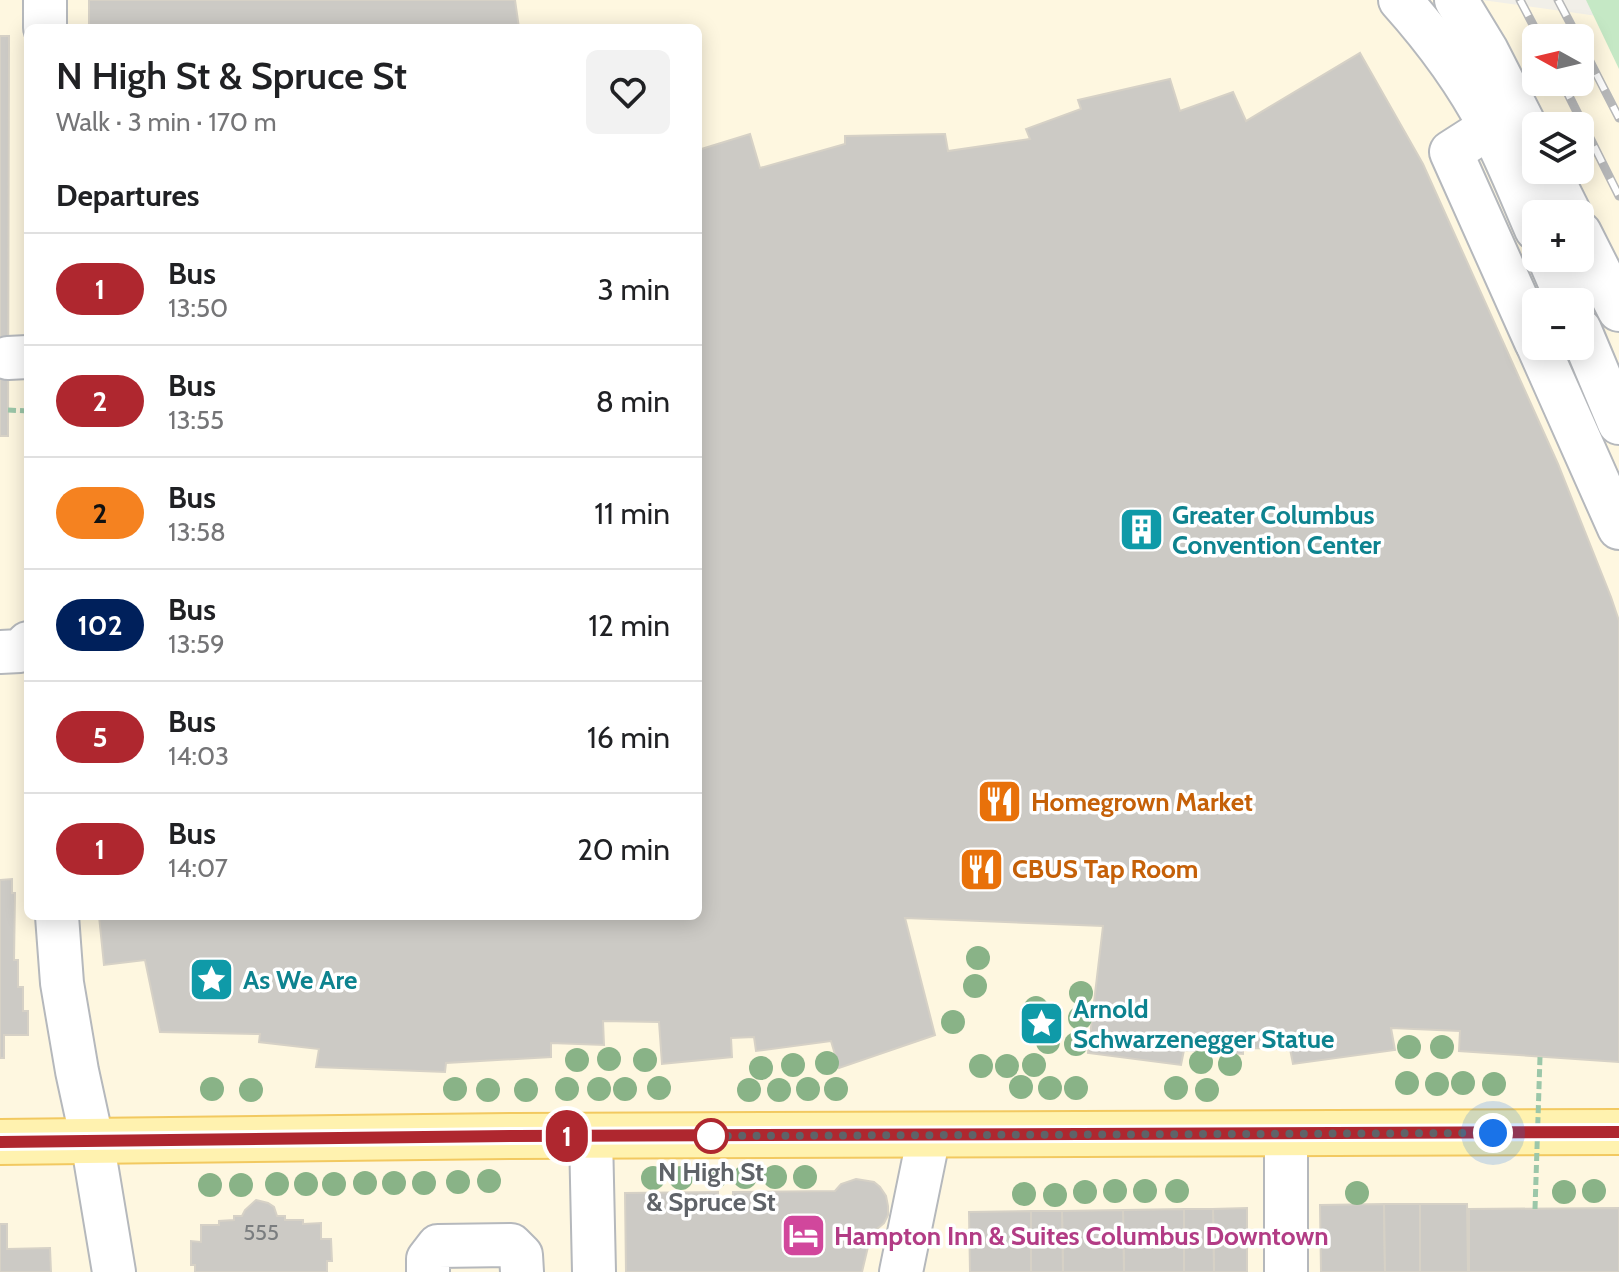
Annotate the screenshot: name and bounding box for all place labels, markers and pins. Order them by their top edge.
place label: Greater Columbus Convention Center [1172,499,1381,561]
building icon: Greater Columbus Convention Center [1117,506,1165,554]
restaurant icon: Homegrown Market [976,778,1024,826]
place label: Homegrown Market [1031,786,1253,818]
restaurant icon: CBUS Tap Room [957,845,1005,893]
place label: CBUS Tap Room [1012,853,1198,885]
place icon: As We Are [188,956,236,1004]
place label: As We Are [243,964,357,996]
place label: Arnold Schwarzenegger Statue [1073,993,1334,1055]
place icon: Arnold Schwarzenegger Statue [1018,1000,1066,1048]
marker: N High St & Spruce St [694,1119,728,1153]
place label: N High St & Spruce St [646,1156,776,1218]
hotel icon: Hampton Inn & Suites Columbus Downtown [779,1212,827,1260]
place label: Hampton Inn & Suites Columbus Downtown [834,1220,1329,1252]

